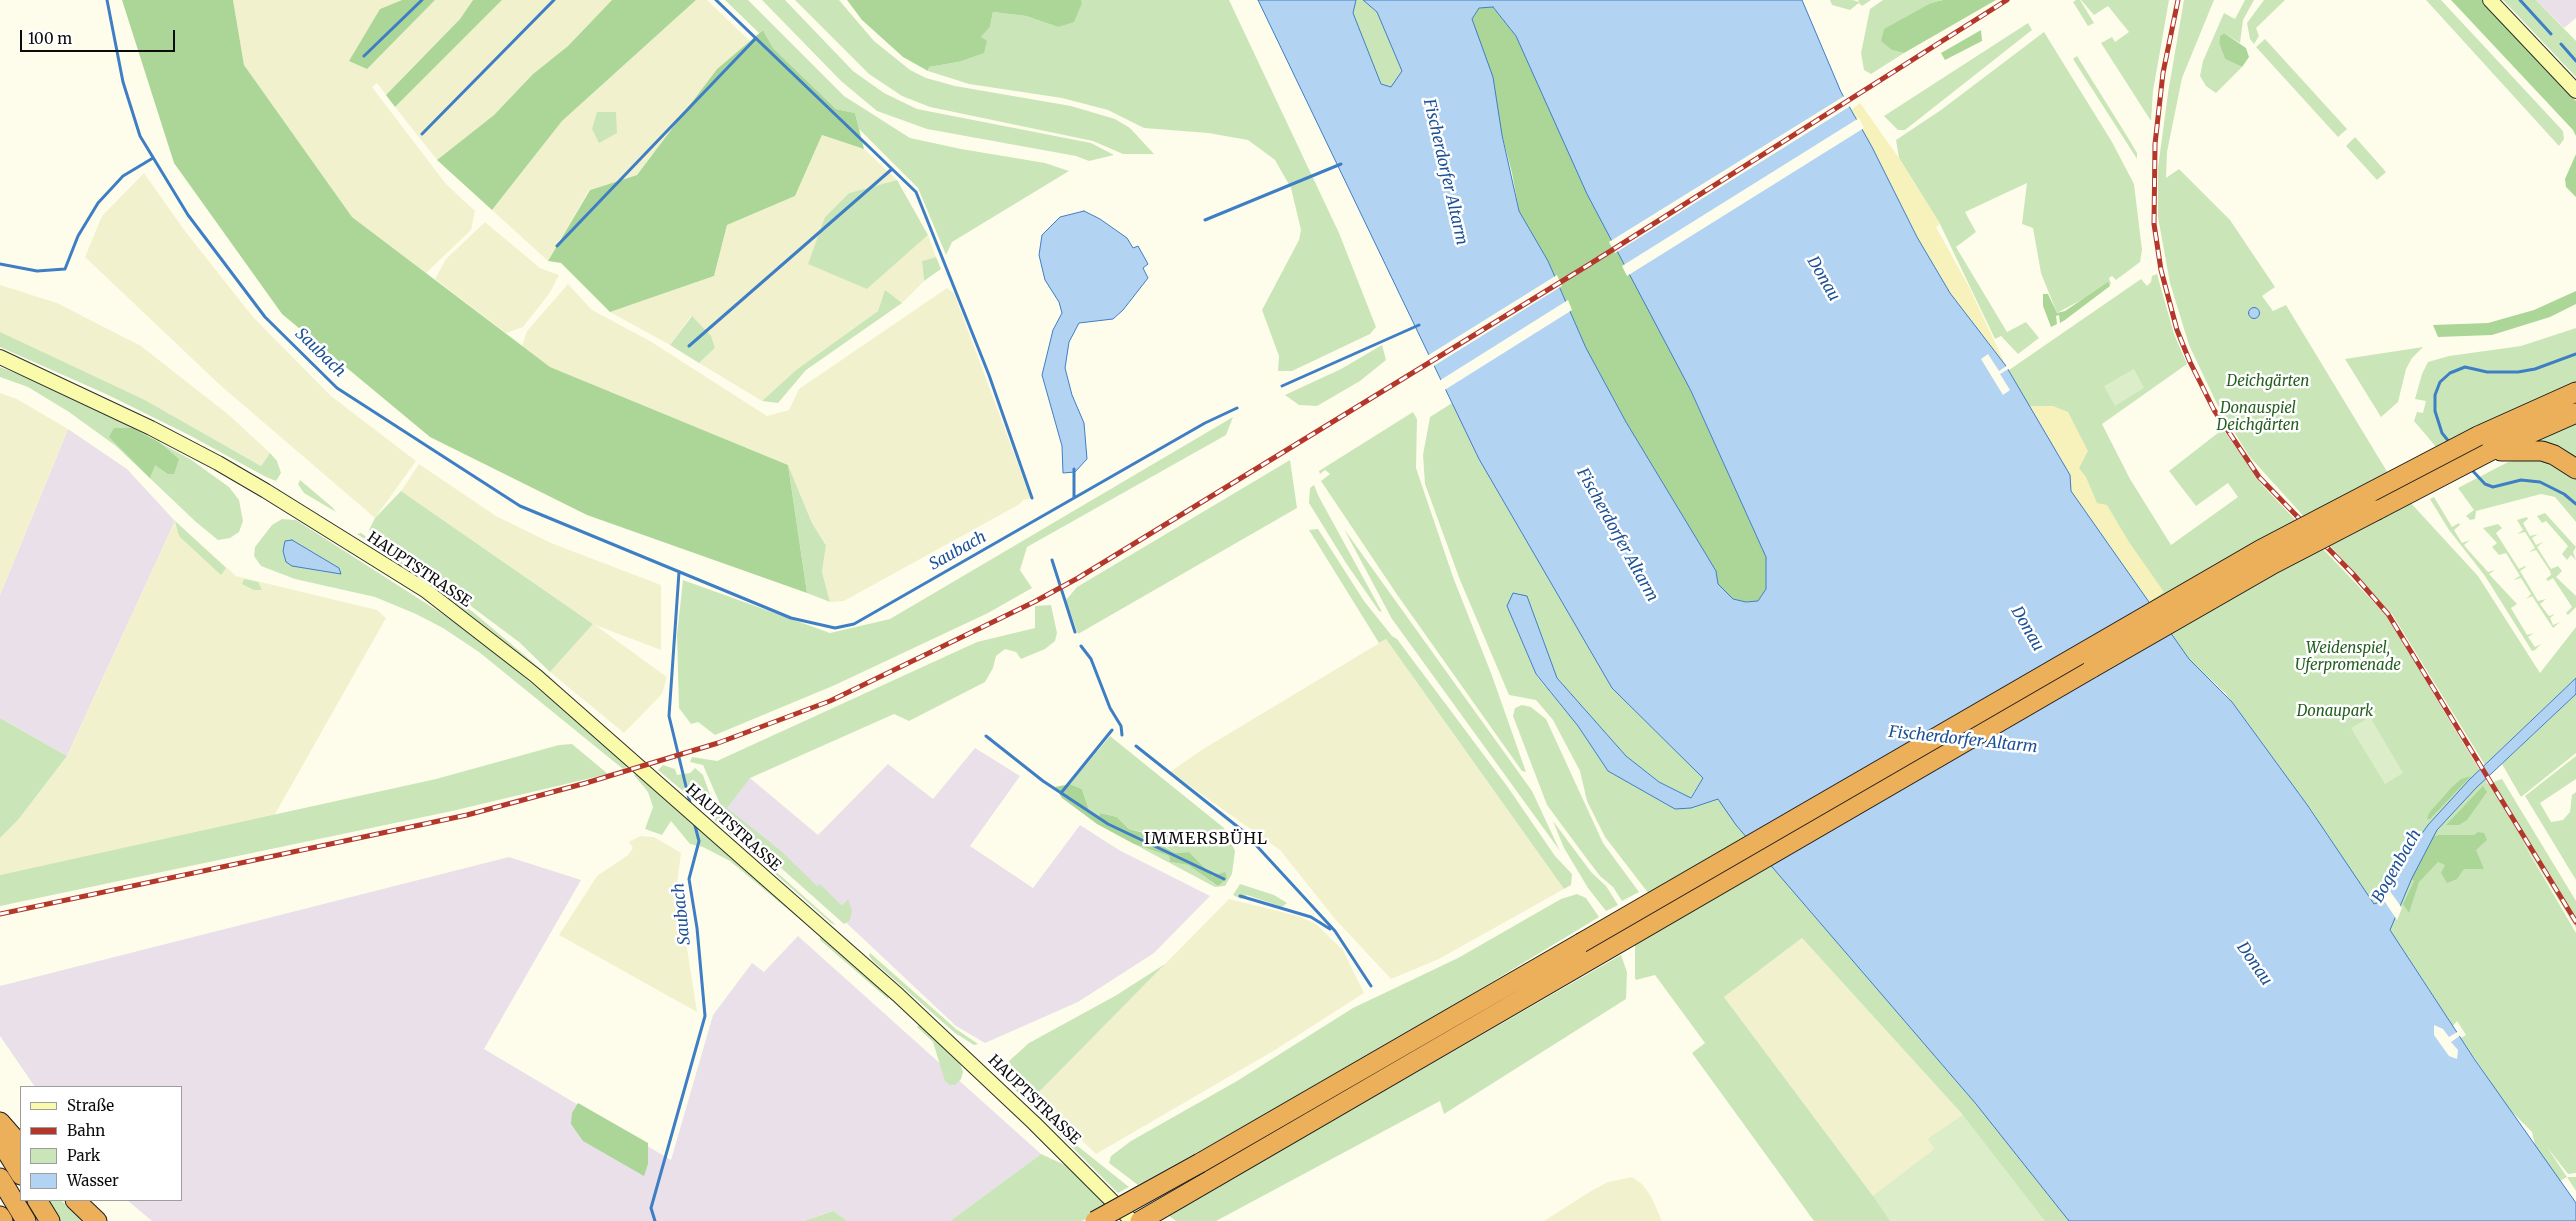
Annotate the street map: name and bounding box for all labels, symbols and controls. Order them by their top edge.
scale bar [22,20,178,52]
text: 100 m [28,29,72,48]
water label: Fischerdorfer Altarm [1419,97,1471,247]
water label: Donau [1803,253,1843,305]
water label: Saubach [291,324,349,382]
park label: Deichgärten [2227,373,2309,391]
park label: Donauspiel Deichgärten [2217,400,2299,435]
water label: Fischerdorfer Altarm [1572,465,1662,605]
water label: Saubach [926,528,990,574]
street label: HAUPTSTRASSE [364,529,474,611]
water label: Donau [2007,603,2047,655]
park label: Weidenspiel, Uferpromenade [2295,640,2401,675]
park label: Donaupark [2297,703,2373,721]
water label: Fischerdorfer Altarm [1888,723,2038,757]
street label: HAUPTSTRASSE [682,781,784,875]
water label: Bogenbach [2368,826,2426,906]
district label: IMMERSBÜHL [1143,829,1269,849]
water label: Saubach [669,882,695,946]
water label: Donau [2232,939,2276,989]
street label: HAUPTSTRASSE [984,1051,1084,1149]
legend [20,1086,182,1201]
text: Straße [67,1096,114,1115]
text: Bahn [67,1121,105,1140]
text: Park [67,1146,100,1165]
text: Wasser [67,1171,119,1190]

